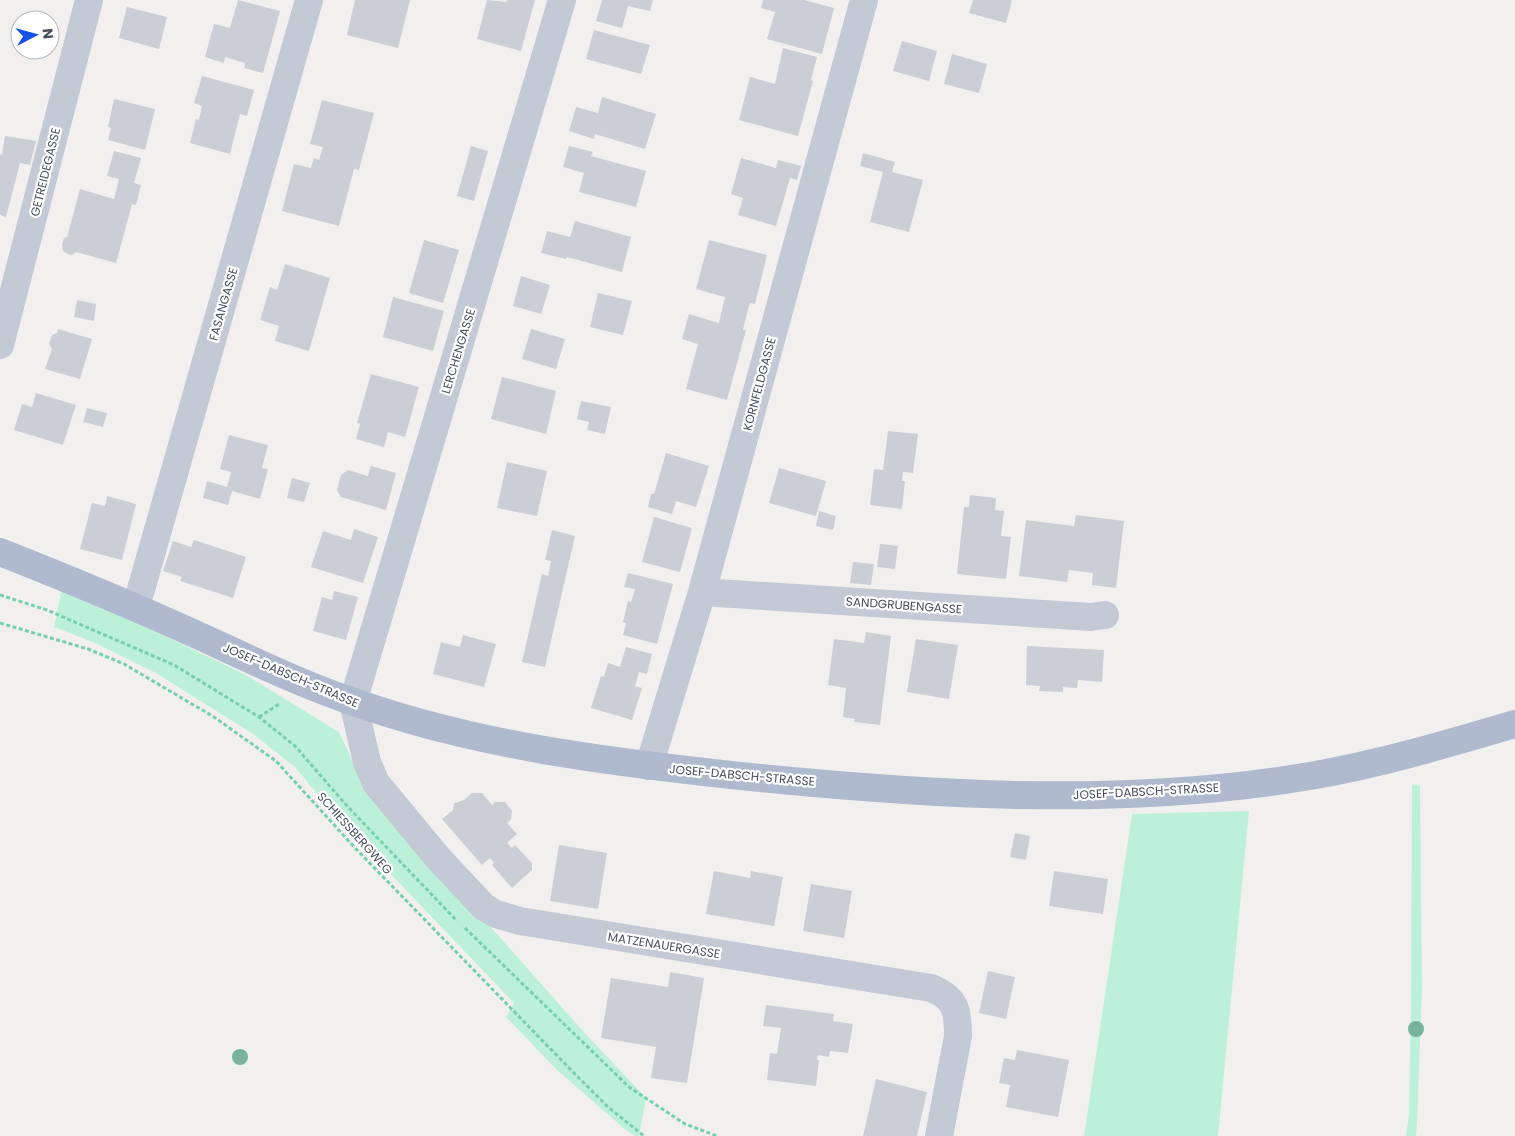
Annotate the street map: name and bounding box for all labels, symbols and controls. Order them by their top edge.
north arrow [10,10,60,60]
text: N [37,27,58,40]
street label: GETREIDEGASSE [26,126,64,218]
street label: FASANGASSE [204,265,242,343]
street label: LERCHENGASSE [437,306,479,396]
street label: KORNFELDGASSE [738,335,780,433]
street label: SANDGRUBENGASSE [845,592,963,618]
street label: JOSEF-DABSCH-STRASSE [220,639,362,711]
street label: JOSEF-DABSCH-STRASSE [669,760,815,790]
street label: JOSEF-DABSCH-STRASSE [1073,779,1219,803]
street label: SCHIESSBERGWEG [313,788,397,878]
street label: MATZENAUERGASSE [607,928,721,962]

